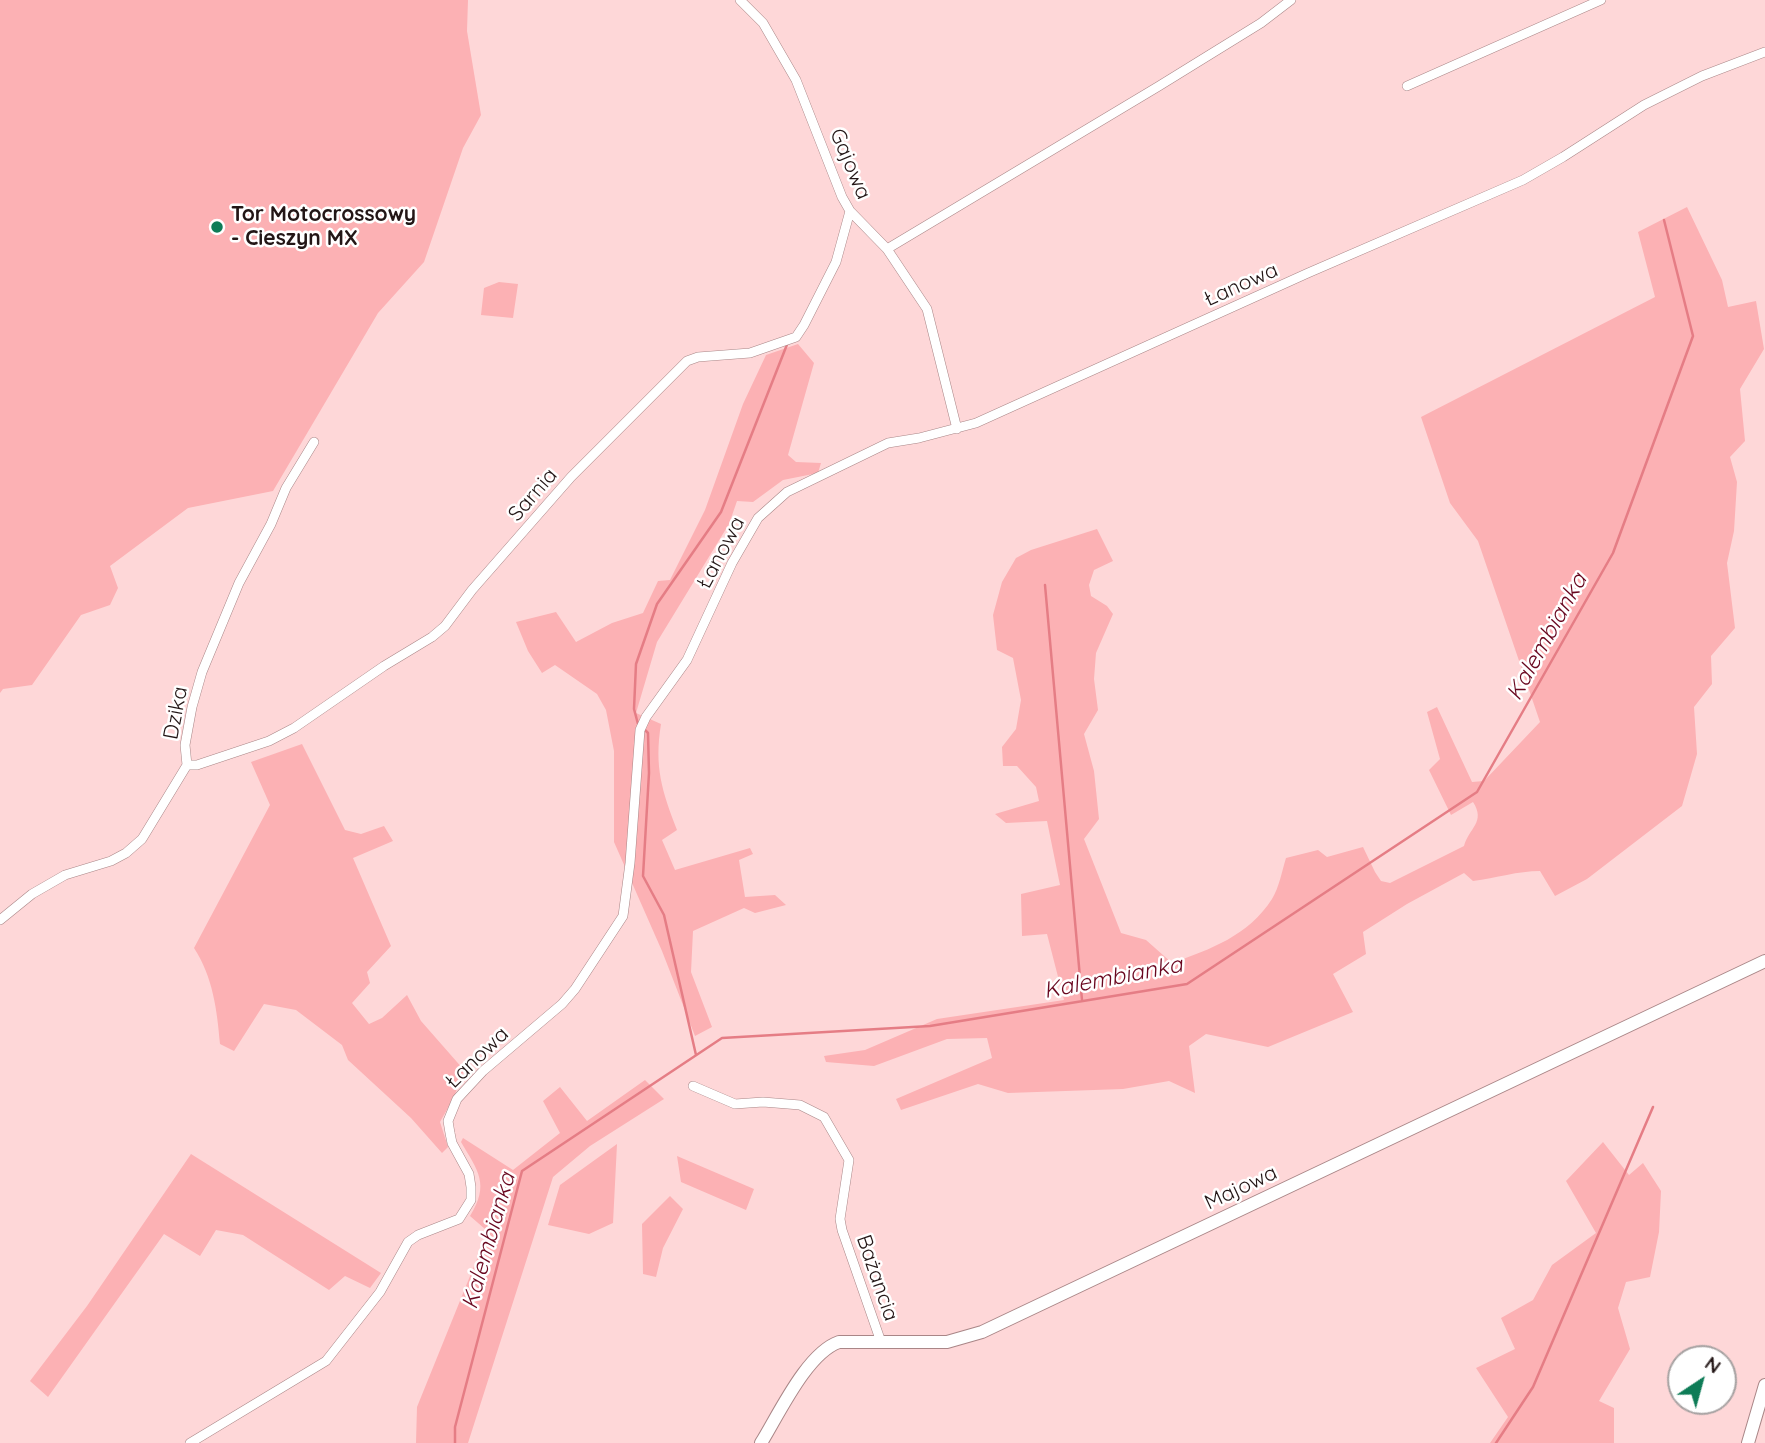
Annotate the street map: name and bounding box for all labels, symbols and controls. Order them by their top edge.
street label: Gajowa [824,125,876,203]
place label: Tor Motocrossowy - Cieszyn MX [231,202,416,252]
marker: Tor Motocrossowy - Cieszyn MX [209,219,225,235]
street label: Łanowa [1200,258,1282,312]
street label: Sarnia [503,463,563,527]
street label: Łanowa [691,513,751,593]
water label: Kalembianka [1501,569,1593,705]
street label: Dzika [159,684,193,742]
water label: Kalembianka [1041,951,1185,1005]
street label: Łanowa [440,1022,514,1094]
street label: Majowa [1201,1160,1281,1216]
water label: Kalembianka [456,1170,522,1312]
street label: Bażancia [851,1232,903,1324]
north arrow [1667,1345,1737,1415]
text: N [1700,1351,1726,1378]

